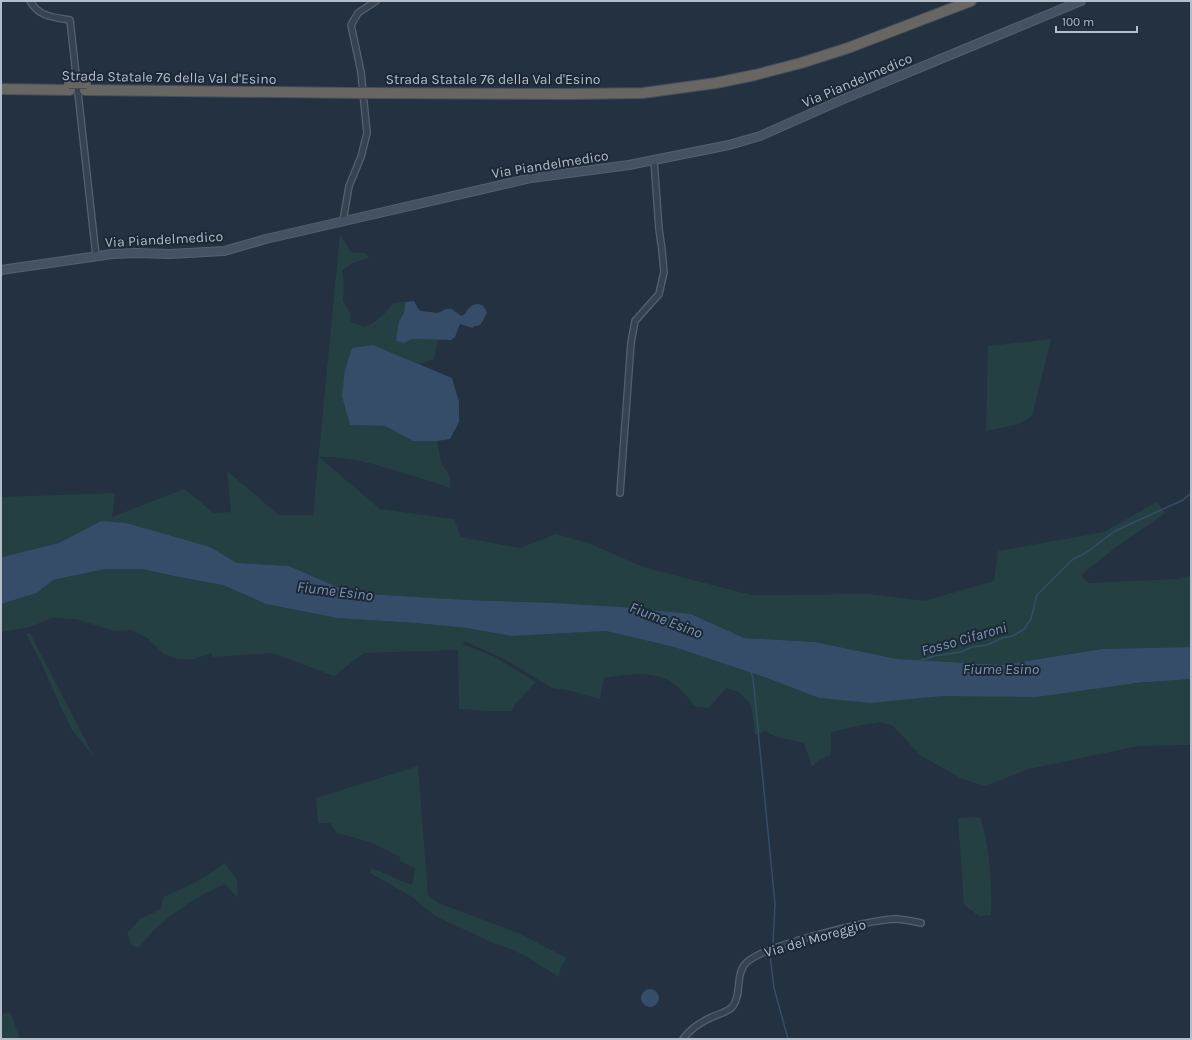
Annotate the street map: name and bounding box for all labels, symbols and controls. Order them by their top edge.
scale bar [1056,8,1137,34]
text: 100 m [1062,15,1094,29]
street label: Via Piandelmedico [799,50,915,111]
street label: Strada Statale 76 della Val d'Esino [61,67,277,88]
street label: Strada Statale 76 della Val d'Esino [386,71,601,88]
street label: Via Piandelmedico [490,147,610,182]
street label: Via Piandelmedico [105,228,223,251]
water label: Fiume Esino [296,577,375,605]
water label: Fiume Esino [627,598,705,642]
water label: Fosso Cifaroni [919,618,1009,660]
water label: Fiume Esino [963,660,1040,678]
street label: Via del Moreggio [762,916,868,961]

